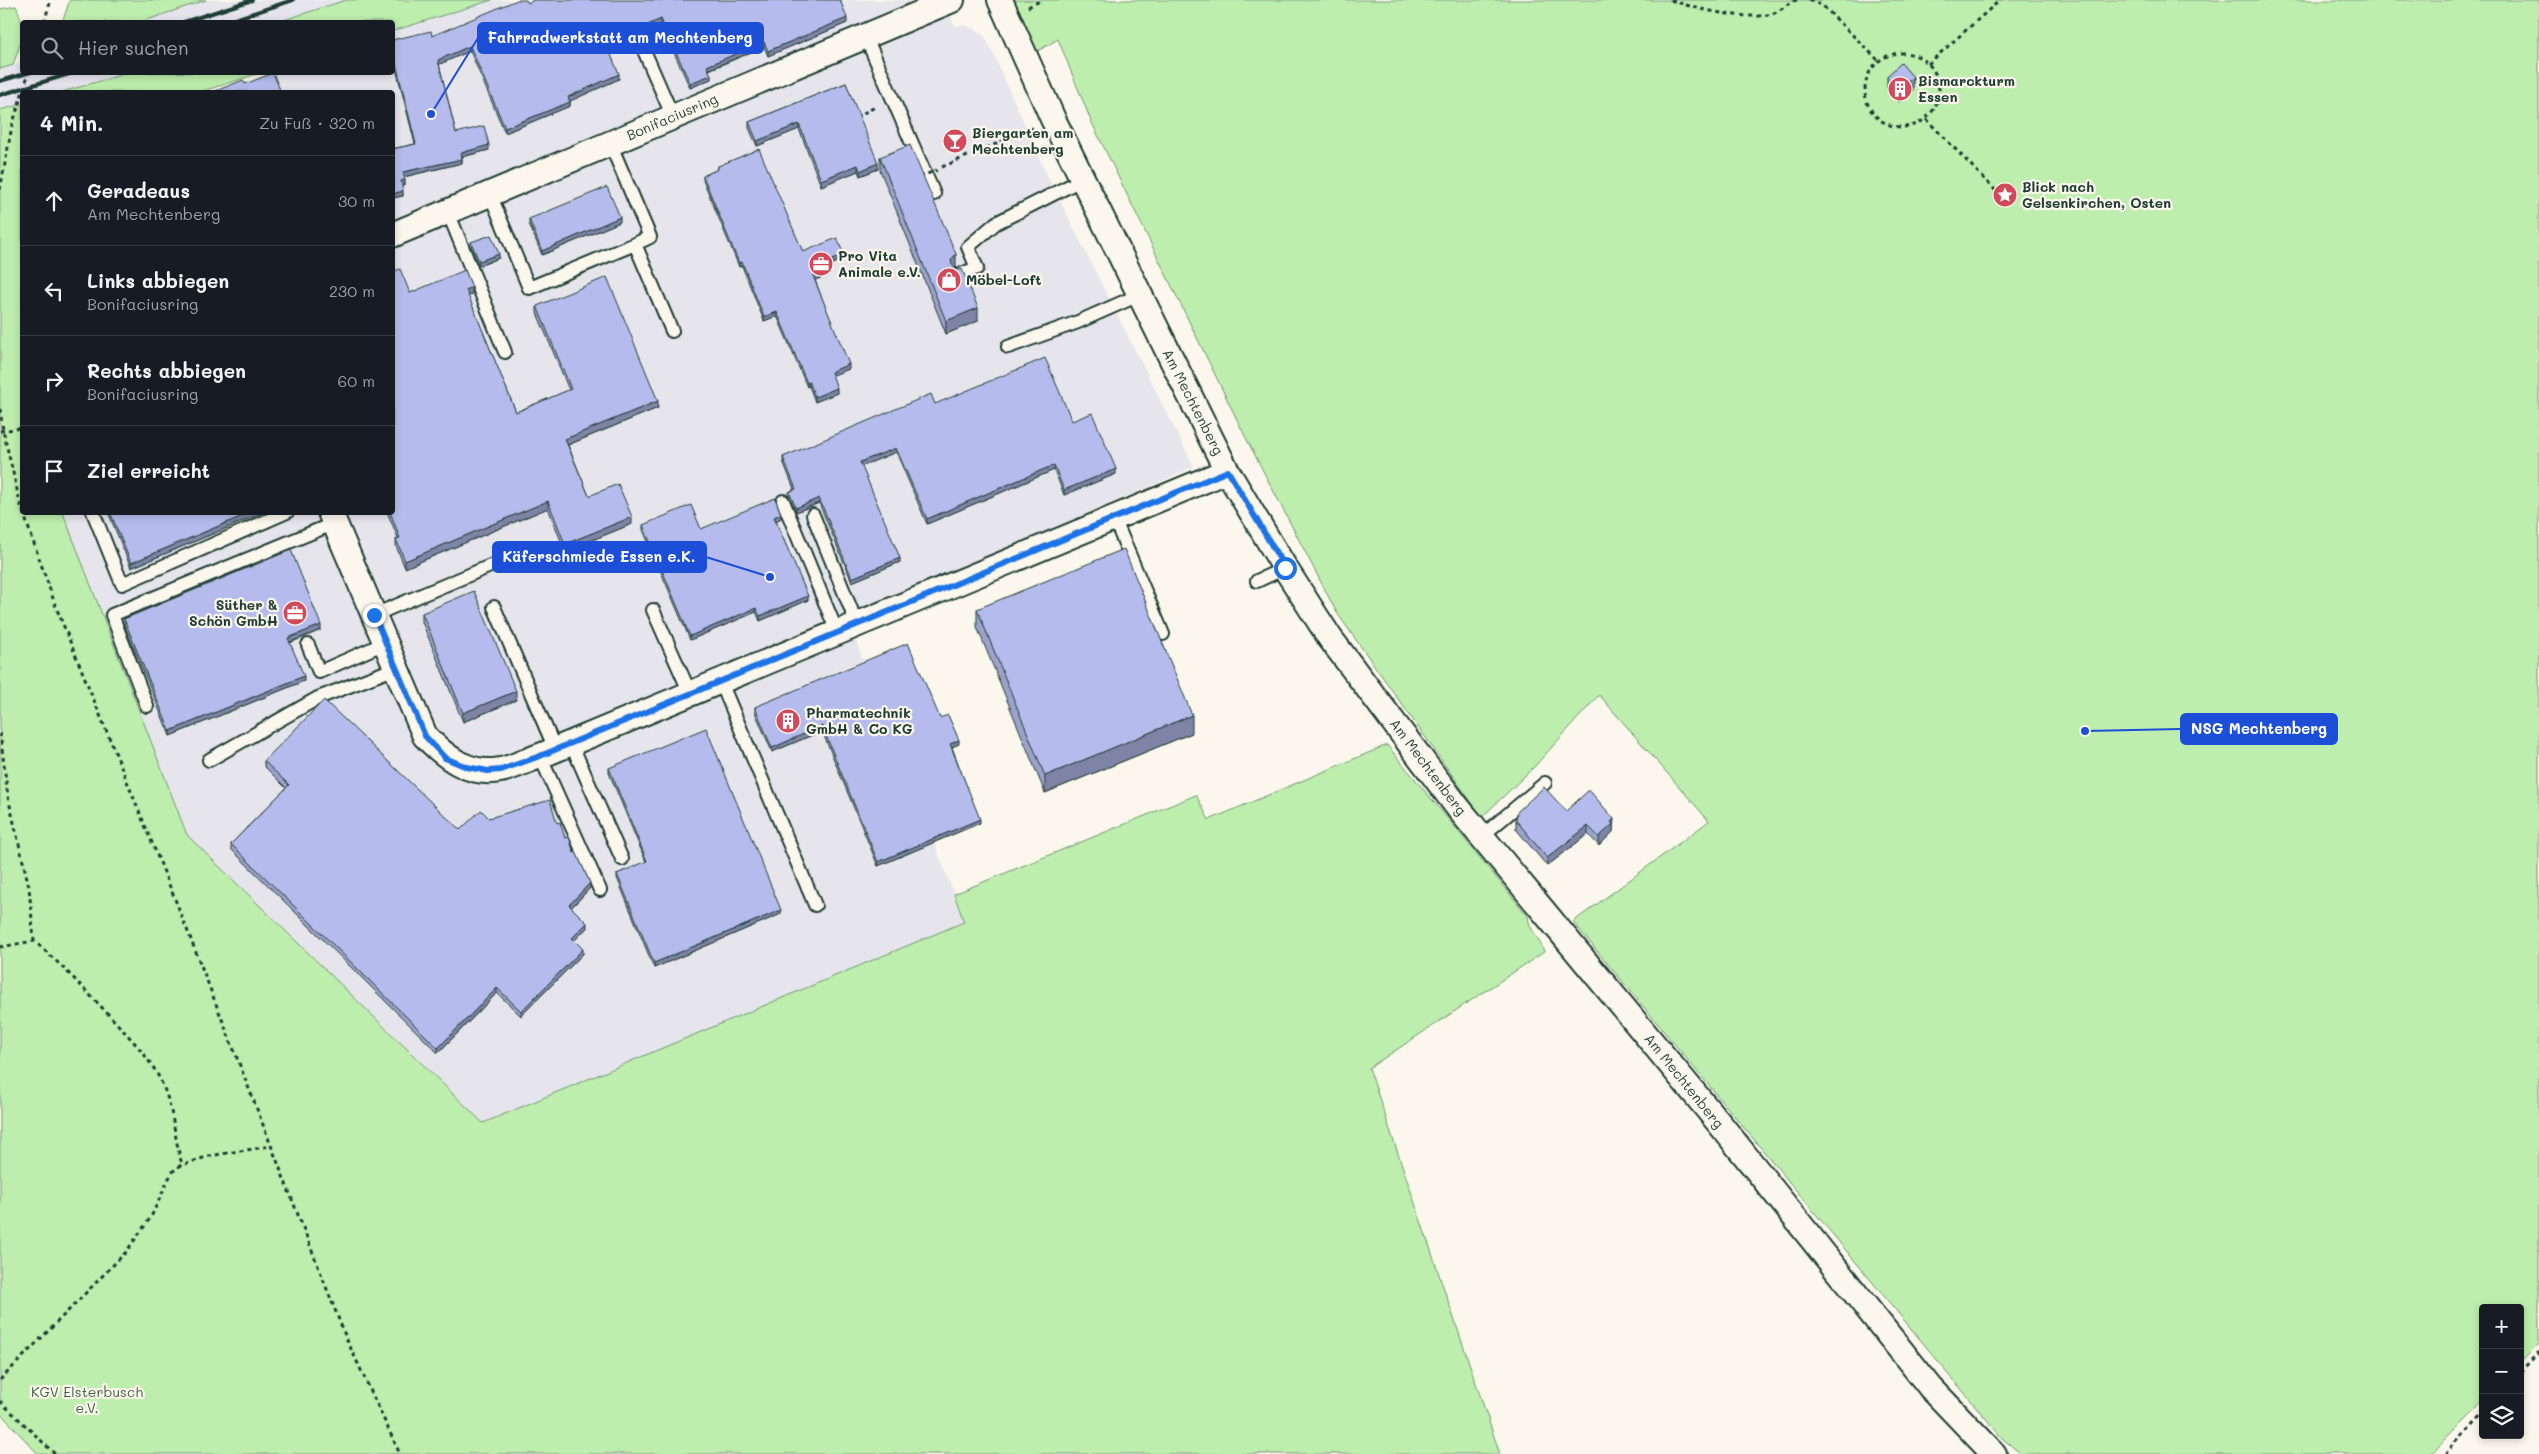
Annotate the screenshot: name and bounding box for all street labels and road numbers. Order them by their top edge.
street label: Bonifaciusring [623,89,720,144]
street label: Am Mechtenberg [1159,346,1228,458]
street label: Am Mechtenberg [1386,714,1471,819]
street label: Am Mechtenberg [1640,1029,1728,1132]

